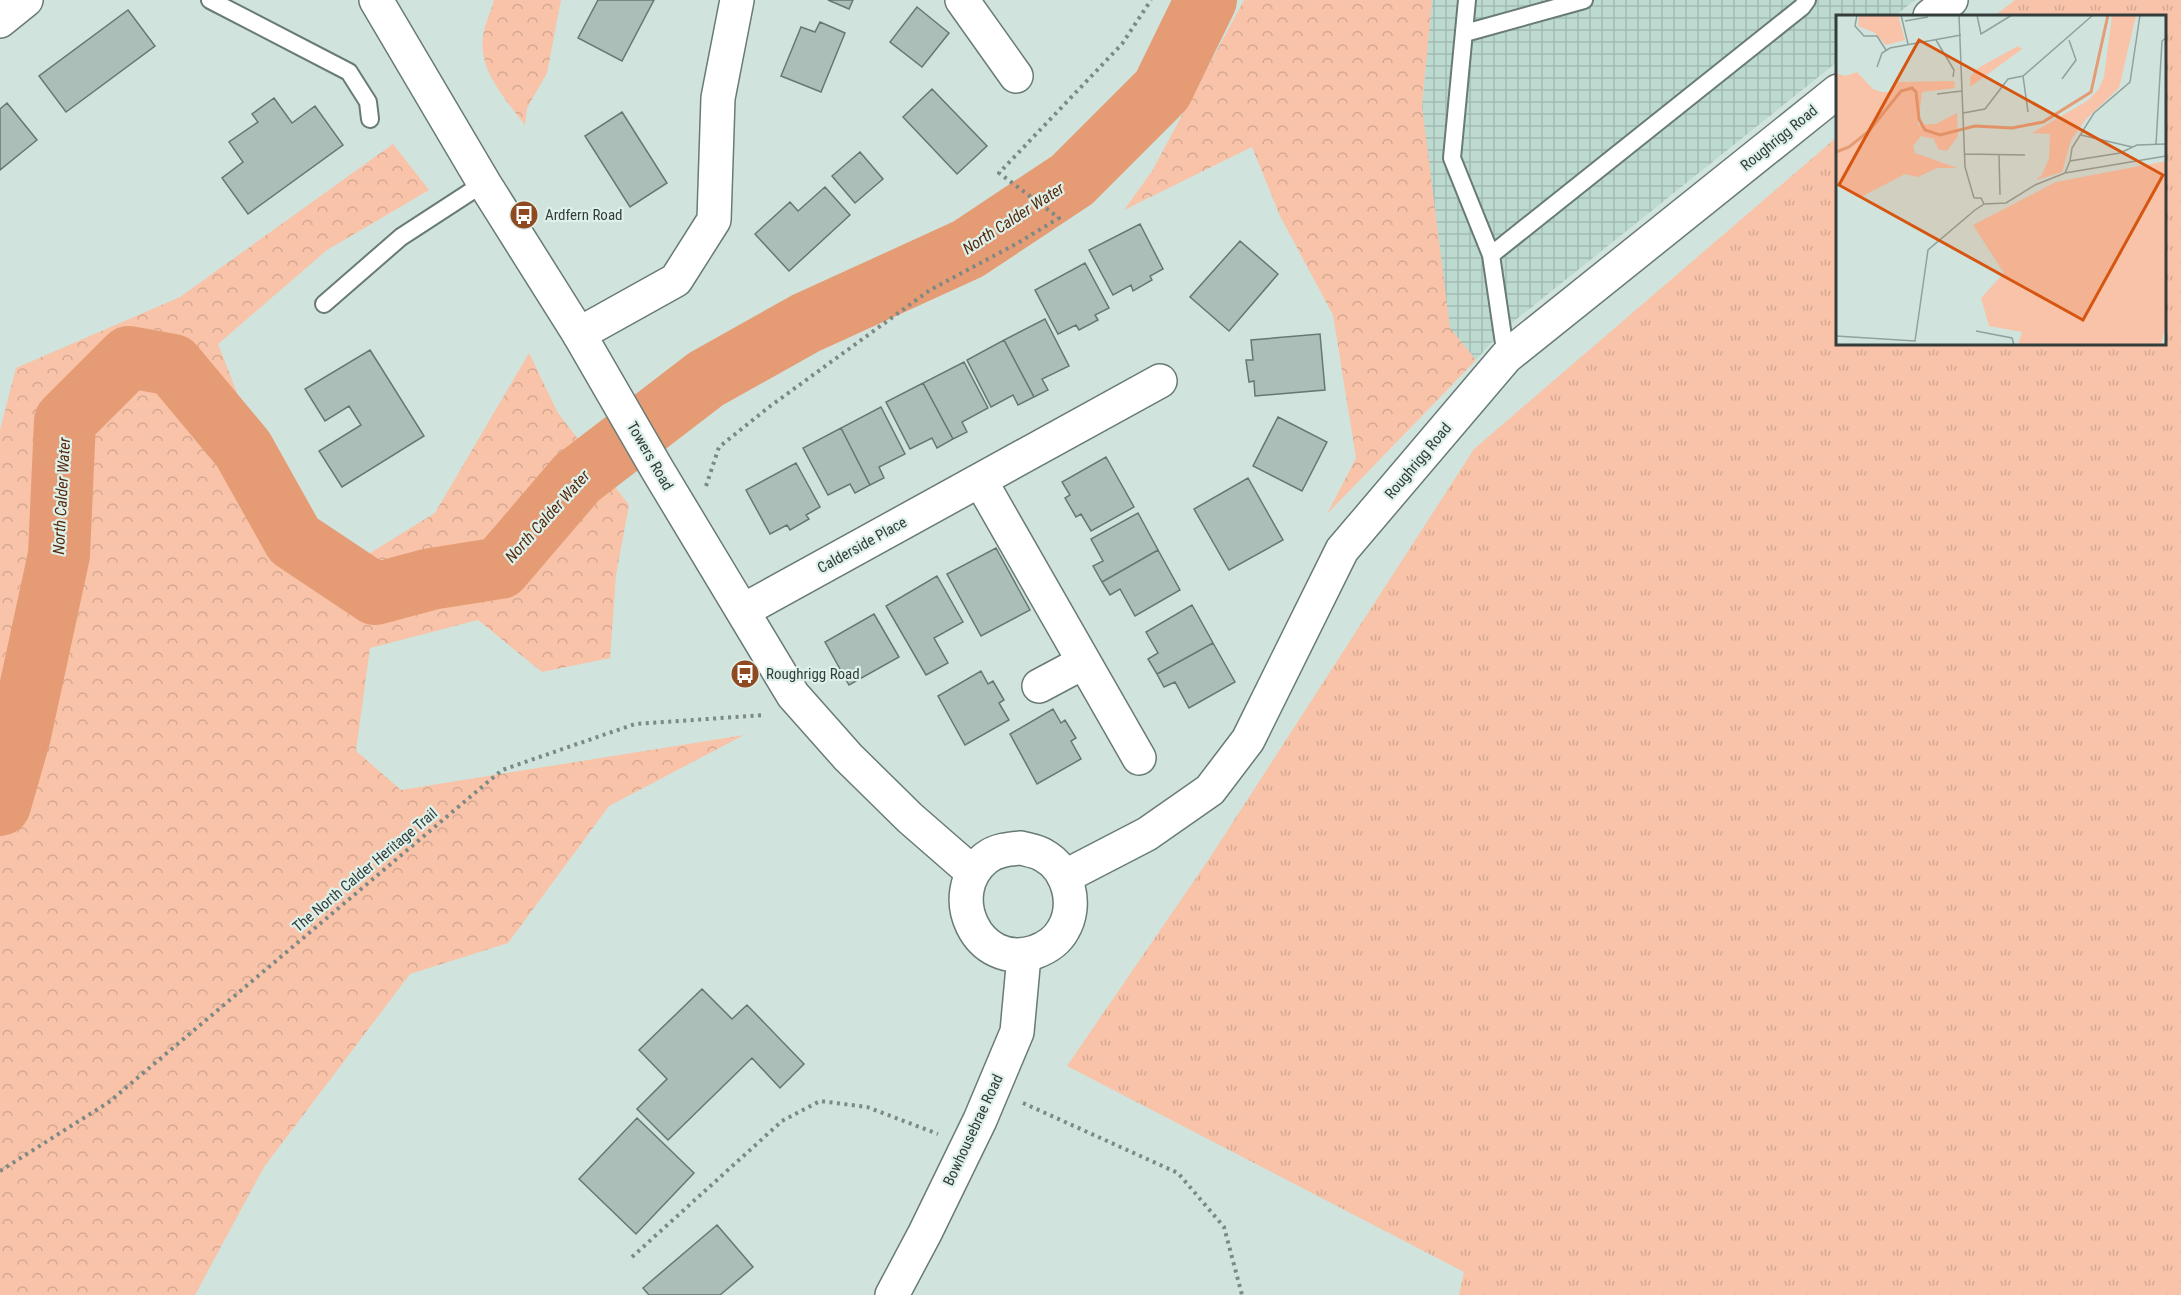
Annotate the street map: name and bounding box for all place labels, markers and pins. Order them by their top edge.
bus stop icon: Ardfern Road [508,199,540,231]
place label: Ardfern Road [545,206,623,224]
bus stop icon: Roughrigg Road [729,658,761,690]
place label: Roughrigg Road [766,665,860,683]

